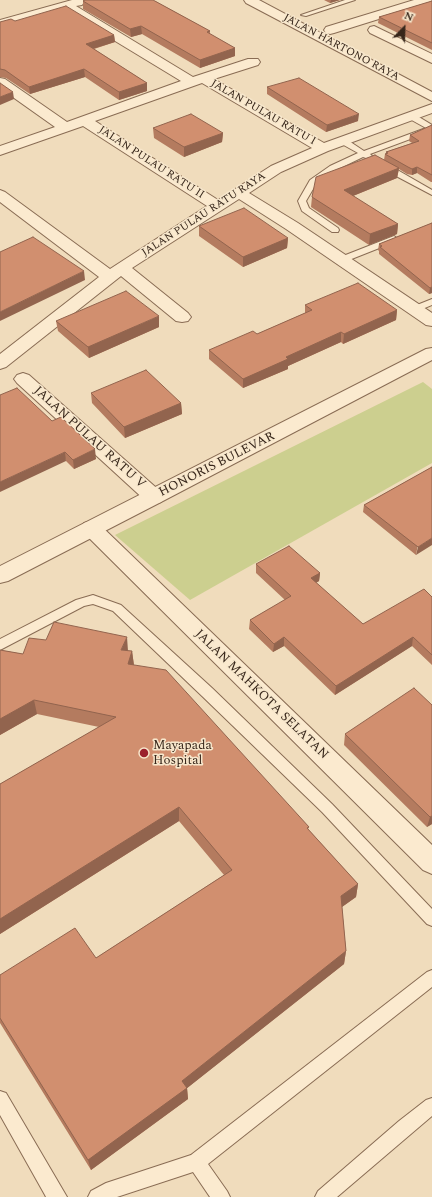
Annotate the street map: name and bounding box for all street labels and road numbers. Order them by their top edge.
street label: JALAN HARTONO RAYA [281,12,401,84]
street label: JALAN PULAU RATU I [208,77,318,149]
street label: JALAN PULAU RATU II [96,124,206,202]
street label: JALAN PULAU RATU RAYA [140,170,268,260]
street label: JALAN PULAU RATU V [30,384,148,492]
street label: HONORIS BULEVAR [156,429,278,501]
street label: JALAN MAHKOTA SELATAN [191,627,331,763]

